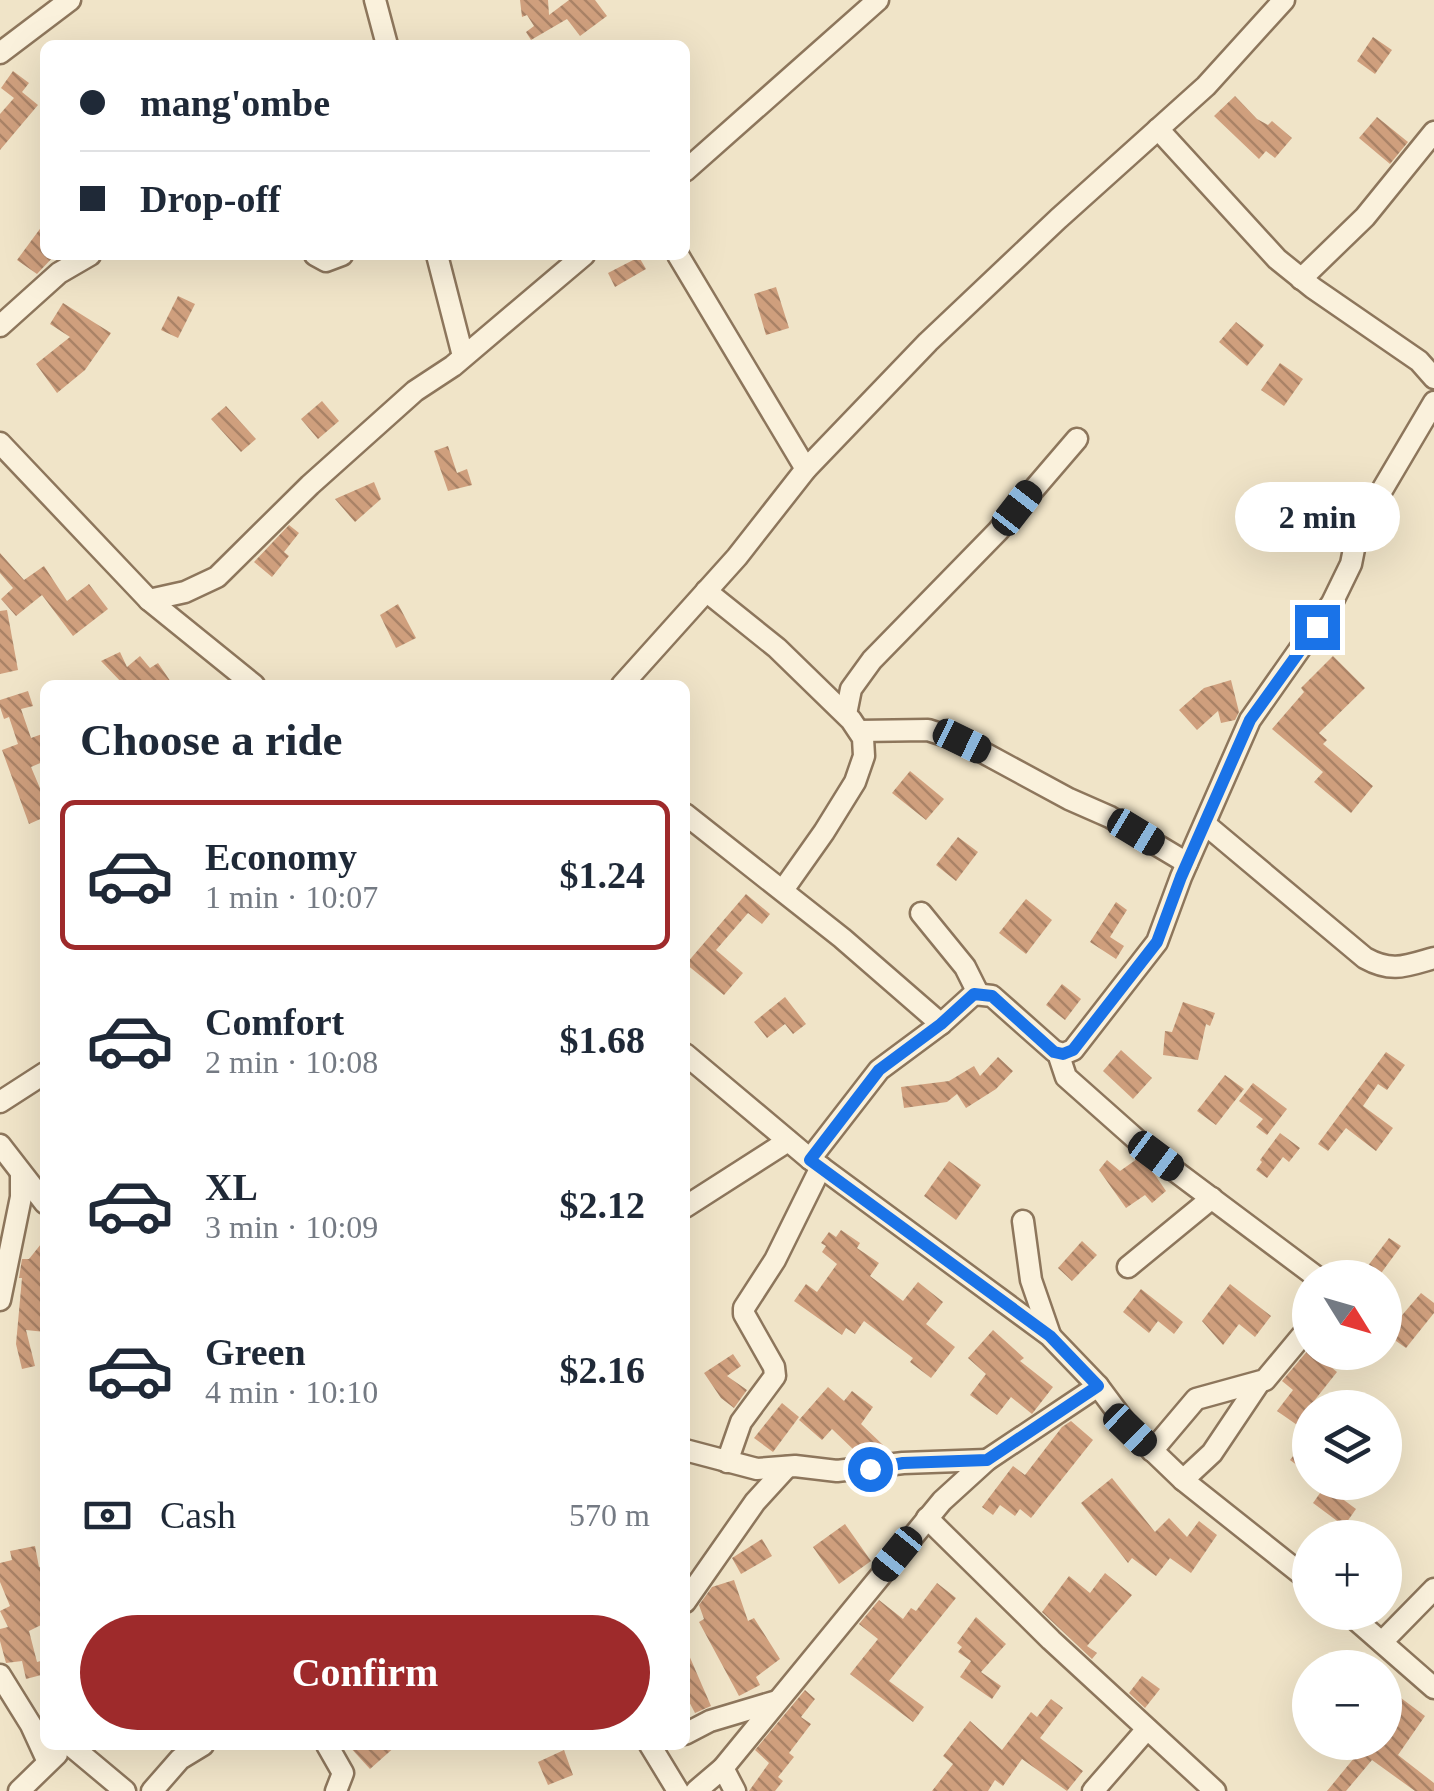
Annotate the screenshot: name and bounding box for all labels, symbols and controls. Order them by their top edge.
text: mang'ombe [140,82,330,124]
text: Drop-off [140,178,281,220]
car [987,475,1047,541]
callout: 2 min [1234,482,1400,552]
text: 2 min [1279,499,1356,535]
route end [1295,605,1340,650]
car [928,714,996,768]
text: Choose a ride [80,715,343,765]
car [1103,804,1169,860]
icon: car [85,830,175,920]
text: Economy [205,836,357,878]
text: $1.24 [560,854,645,896]
text: 1 min · 10:07 [205,879,378,915]
icon: car [85,995,175,1085]
text: Comfort [205,1001,344,1043]
text: $1.68 [560,1019,645,1061]
text: 2 min · 10:08 [205,1044,378,1080]
car [1123,1126,1189,1186]
icon: car [85,1160,175,1250]
text: XL [205,1166,258,1208]
text: $2.12 [560,1184,645,1226]
text: 3 min · 10:09 [205,1209,378,1245]
north arrow [1292,1260,1402,1370]
map controls [1292,1260,1402,1760]
icon: car [85,1325,175,1415]
text: Green [205,1331,306,1373]
text: $2.16 [560,1349,645,1391]
text: 4 min · 10:10 [205,1374,378,1410]
button: layers [1292,1390,1402,1500]
car [1098,1398,1162,1462]
route start [848,1447,893,1492]
icon: cash [80,1488,135,1543]
text: Cash [160,1494,236,1536]
text: 570 m [569,1497,650,1533]
button: + [1292,1520,1402,1630]
car [866,1521,928,1587]
button: Confirm [80,1615,650,1730]
button: − [1292,1650,1402,1760]

